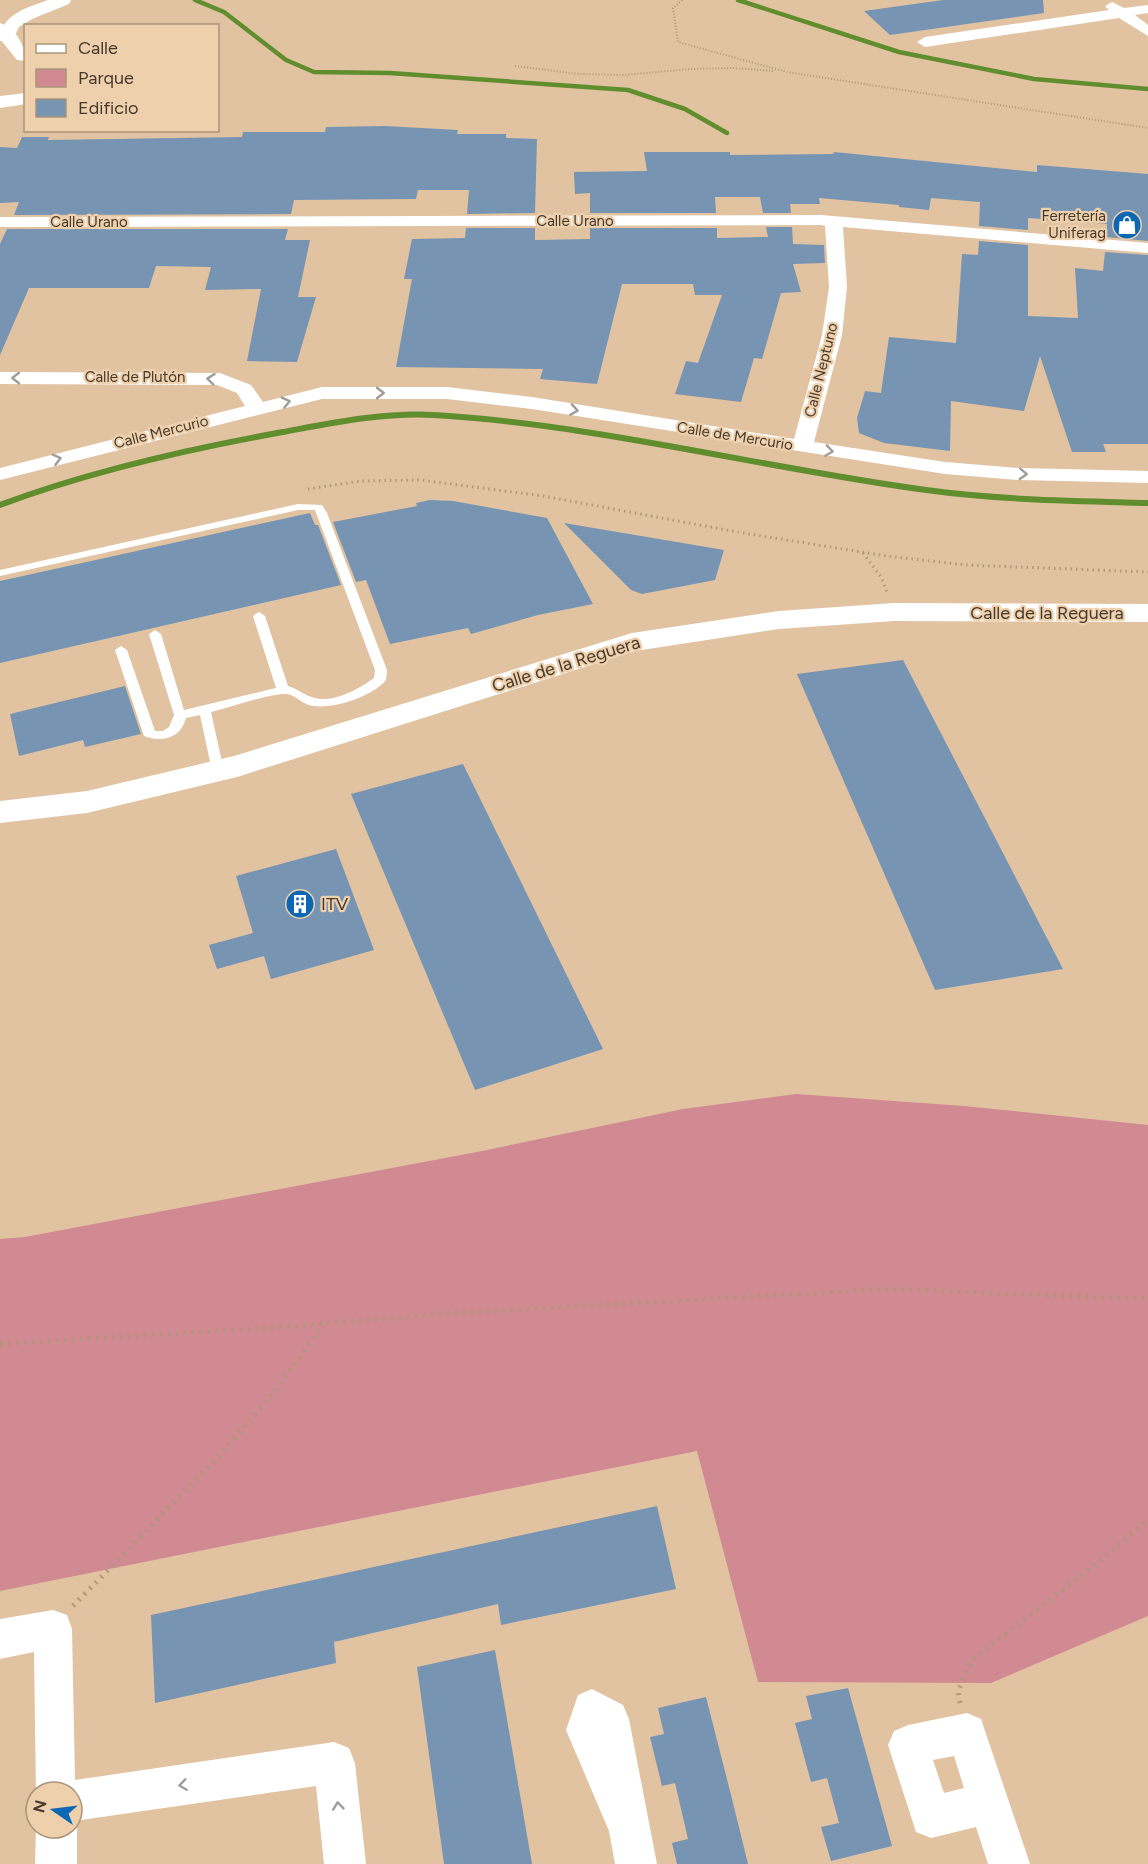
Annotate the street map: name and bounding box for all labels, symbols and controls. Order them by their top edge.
legend [24,24,219,132]
text: Calle [78,37,118,59]
text: Parque [78,67,134,89]
text: Edificio [78,97,139,119]
place label: Ferretería Uniferag [1041,207,1106,242]
shop icon: Ferretería Uniferag [1111,209,1143,241]
street label: Calle Urano [536,212,614,230]
street label: Calle Urano [50,213,128,231]
street label: Calle Neptuno [801,321,842,419]
street label: Calle de Plutón [85,368,185,386]
one-way arrow [11,371,20,384]
one-way arrow [206,373,215,386]
one-way arrow [376,387,385,399]
one-way arrow [281,396,291,409]
one-way arrow [570,403,579,415]
street label: Calle Mercurio [112,412,210,452]
street label: Calle de Mercurio [676,418,795,454]
one-way arrow [824,445,834,457]
one-way arrow [51,454,61,466]
one-way arrow [1018,468,1027,481]
street label: Calle de la Reguera [970,602,1124,624]
street label: Calle de la Reguera [489,631,643,697]
building icon: ITV [284,888,316,920]
place label: ITV [321,893,349,915]
one-way arrow [179,1778,188,1790]
north arrow [24,1780,84,1840]
text: N [29,1798,51,1815]
one-way arrow [332,1801,345,1810]

